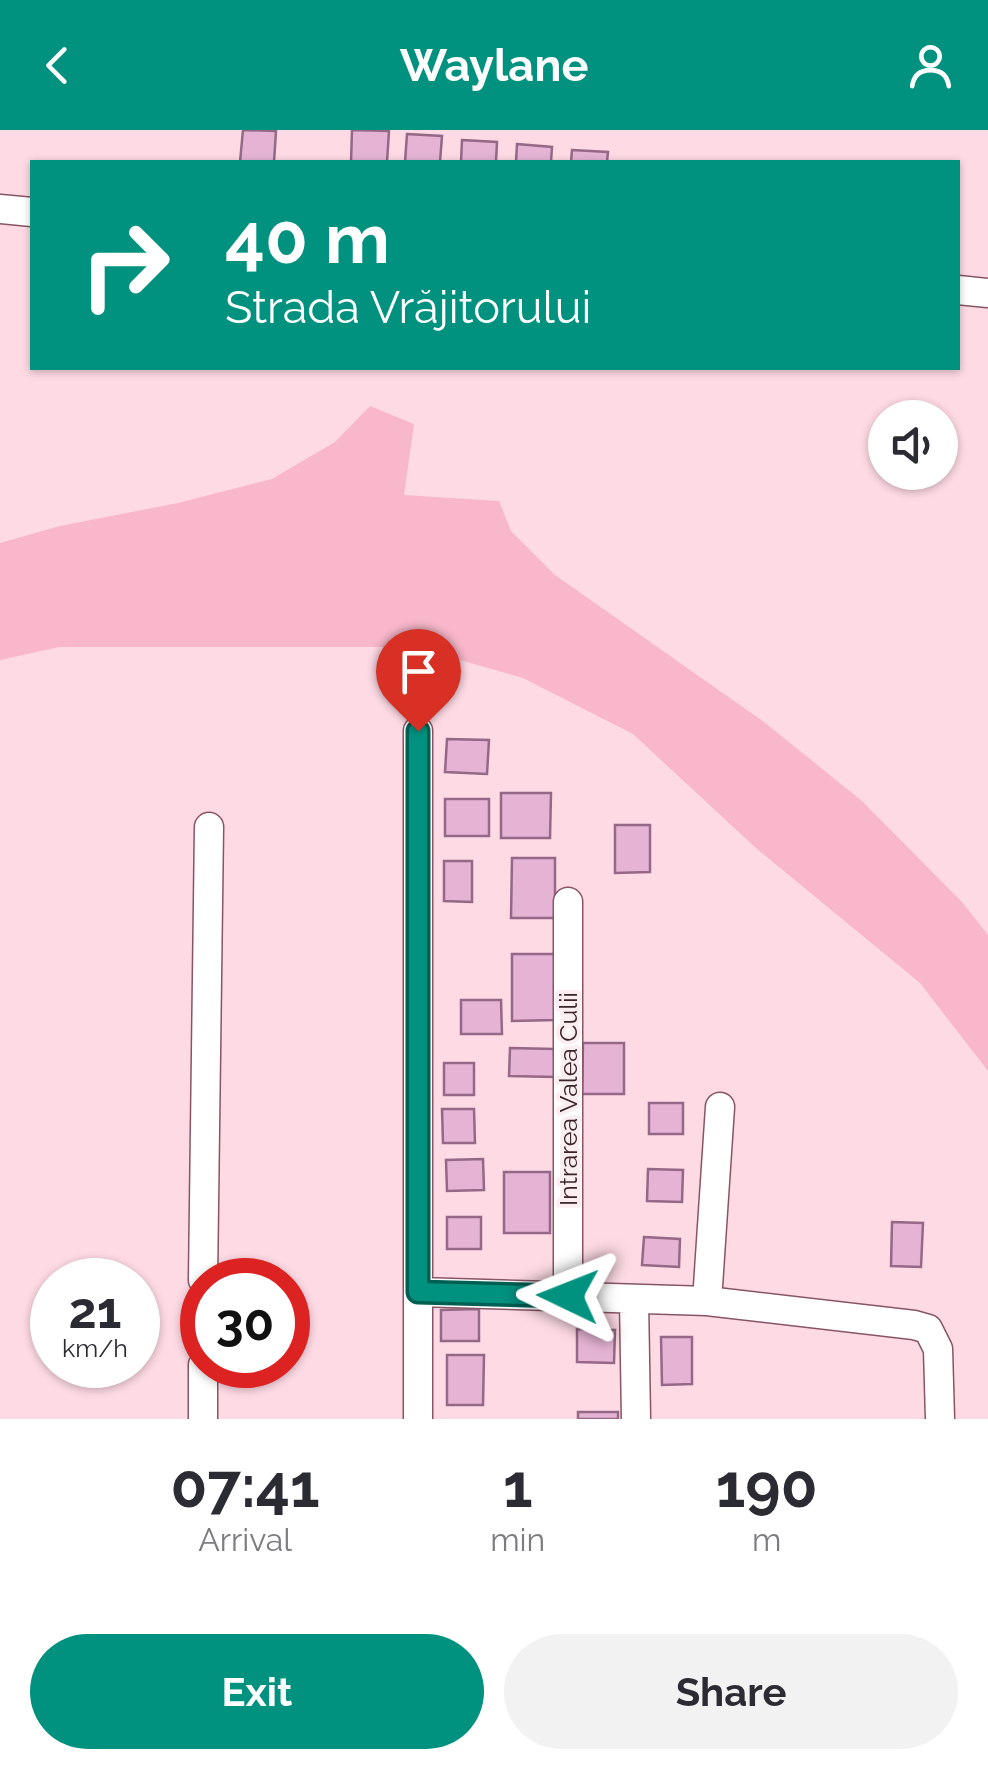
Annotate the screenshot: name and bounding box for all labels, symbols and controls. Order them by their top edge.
icon: back [30,38,85,93]
icon: person [903,38,958,93]
text: Waylane [400,39,588,92]
text: 40 m [225,197,390,279]
icon: right [60,200,190,330]
text: Strada Vrăjitorului [225,281,591,334]
map controls [868,400,958,490]
button: sound [868,400,958,490]
pin [376,629,461,732]
icon: arrive [391,644,446,699]
street label: Intrarea Valea Culii [553,992,583,1206]
position arrow [516,1244,620,1348]
speed limit sign: 30 [180,1258,310,1388]
text: 21 [69,1281,121,1340]
text: km/h [62,1333,128,1363]
text: 07:41 [170,1451,320,1521]
text: 1 [503,1451,533,1521]
text: 190 [716,1451,818,1521]
text: Arrival [198,1521,292,1558]
text: min [490,1521,545,1558]
text: m [752,1521,781,1558]
button: Exit [30,1634,484,1749]
button: Share [504,1634,958,1749]

